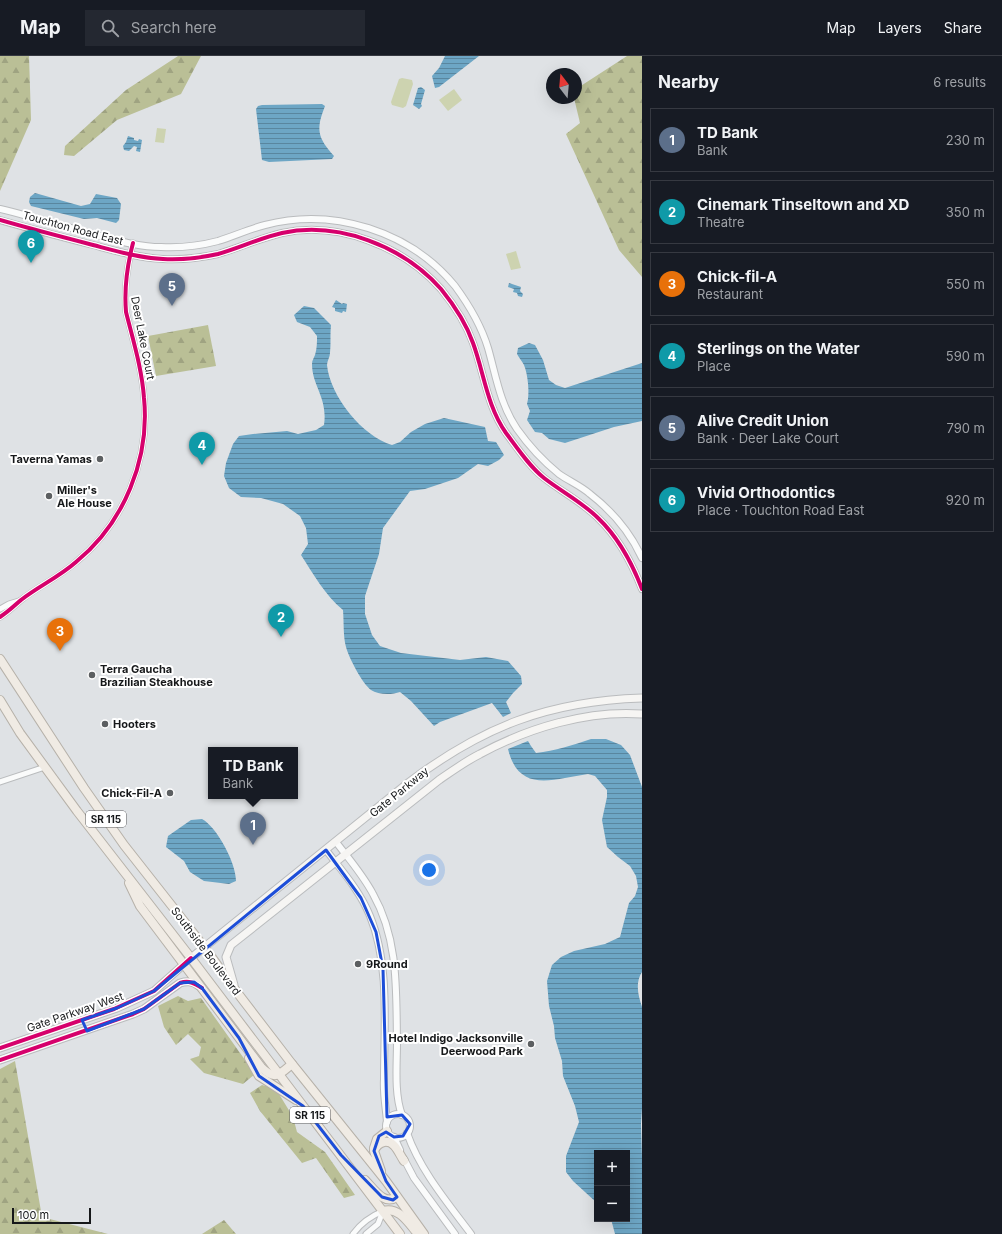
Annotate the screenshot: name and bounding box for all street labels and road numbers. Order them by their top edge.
street label: Touchton Road East [21,208,125,248]
street label: Deer Lake Court [128,295,158,381]
street label: Gate Parkway [367,764,431,820]
road number: SR 115 [86,811,126,827]
street label: Southside Boulevard [168,904,244,998]
street label: Gate Parkway West [25,989,126,1035]
road number: SR 115 [290,1107,330,1123]

